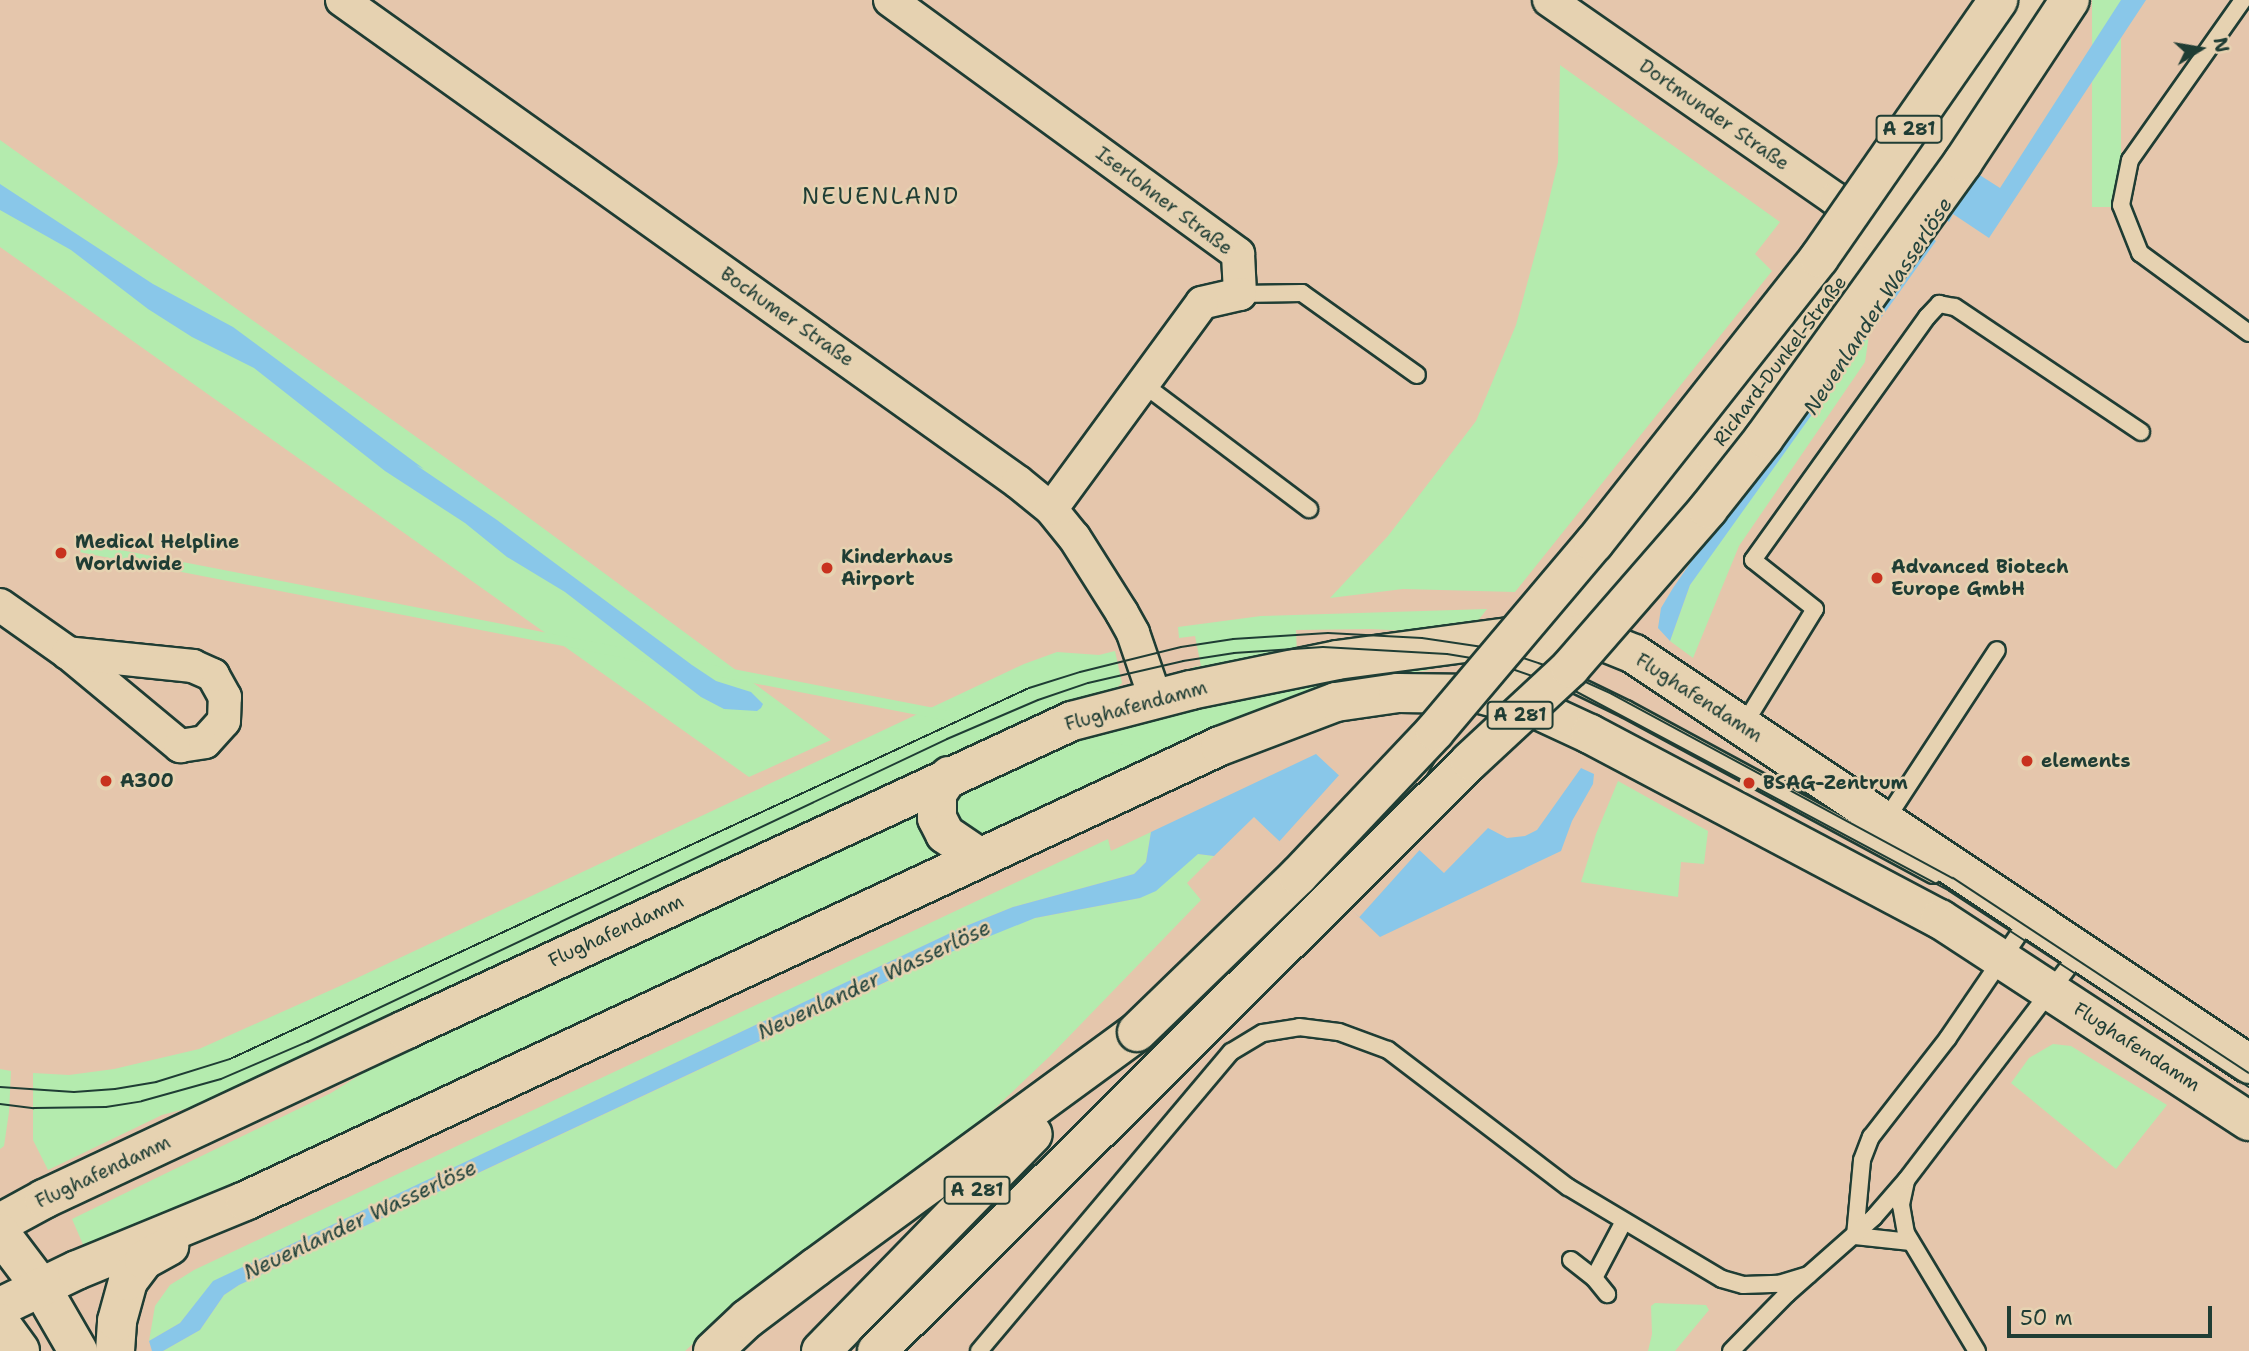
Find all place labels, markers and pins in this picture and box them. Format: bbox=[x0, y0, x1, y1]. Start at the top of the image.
place label: Medical Helpline Worldwide bbox=[75, 531, 240, 575]
marker: Medical Helpline Worldwide bbox=[53, 545, 69, 561]
place label: Kinderhaus Airport bbox=[841, 546, 953, 590]
place label: Advanced Biotech Europe GmbH bbox=[1891, 556, 2069, 600]
marker: Kinderhaus Airport bbox=[819, 560, 835, 576]
marker: Advanced Biotech Europe GmbH bbox=[1869, 570, 1885, 586]
place label: elements bbox=[2041, 750, 2130, 772]
marker: elements bbox=[2019, 753, 2035, 769]
place label: A300 bbox=[120, 770, 174, 792]
place label: BSAG-Zentrum bbox=[1763, 772, 1908, 794]
marker: A300 bbox=[98, 773, 114, 789]
marker: BSAG-Zentrum bbox=[1741, 775, 1757, 791]

